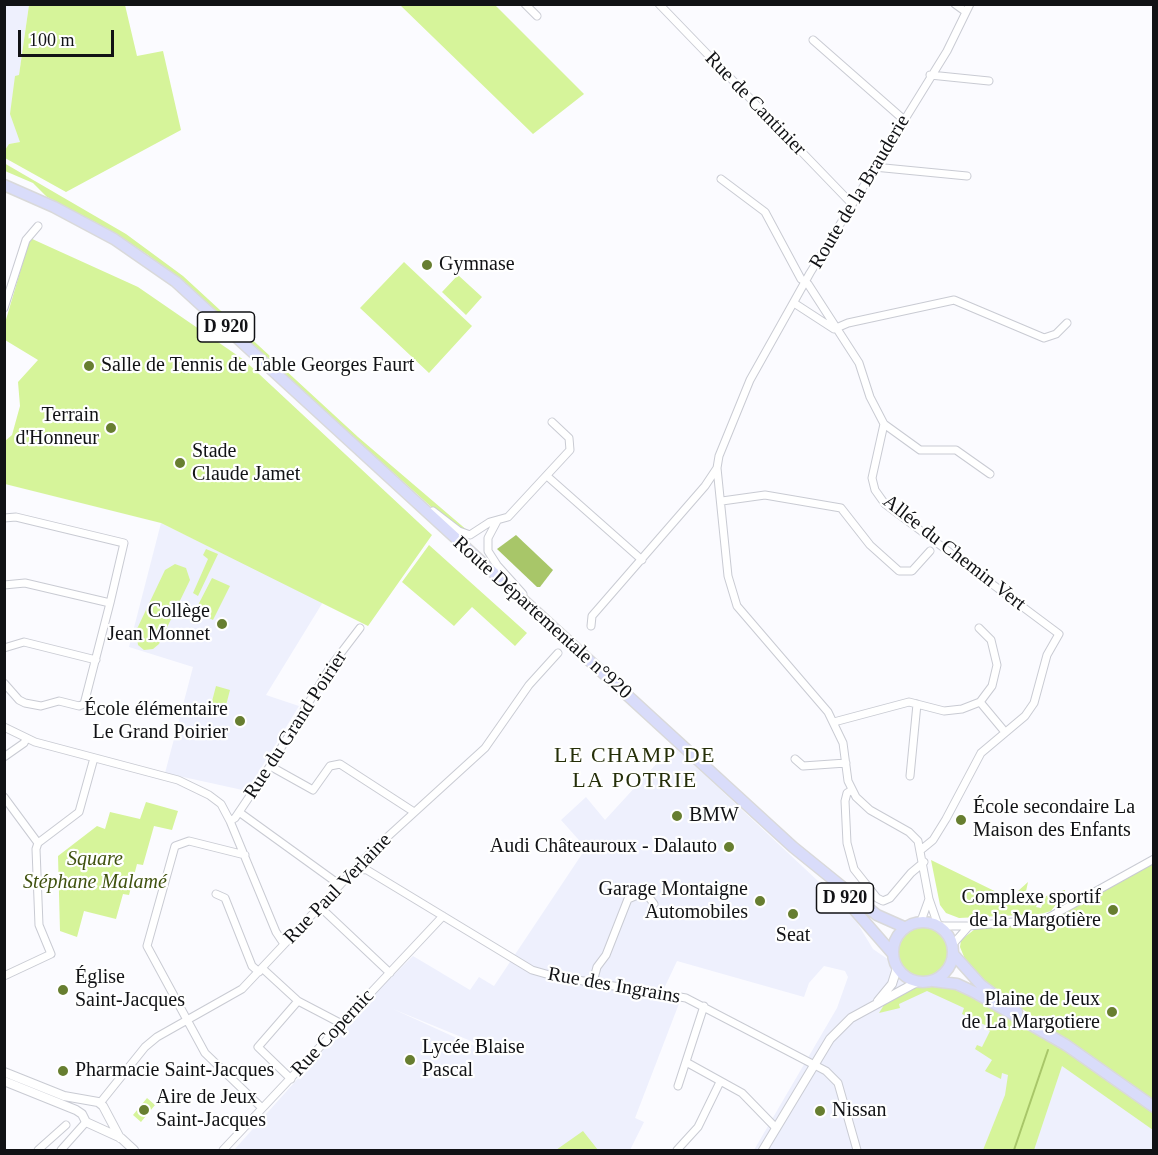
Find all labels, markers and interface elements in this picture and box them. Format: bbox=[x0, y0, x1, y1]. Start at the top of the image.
scale bar bbox=[21, 18, 117, 56]
text: 100 m bbox=[29, 30, 75, 50]
street label: Rue de Cantinier bbox=[699, 47, 811, 161]
street label: Route de la Brauderie bbox=[805, 111, 915, 273]
place label: Gymnase bbox=[439, 253, 515, 277]
marker: Gymnase bbox=[420, 258, 434, 272]
road number: D 920 bbox=[198, 312, 254, 342]
place label: Salle de Tennis de Table Georges Faurt bbox=[101, 354, 414, 378]
marker: Salle de Tennis de Table Georges Faurt bbox=[82, 359, 96, 373]
place label: Terrain d'Honneur bbox=[15, 404, 99, 451]
marker: Terrain d'Honneur bbox=[104, 421, 118, 435]
place label: Stade Claude Jamet bbox=[192, 440, 300, 487]
marker: Stade Claude Jamet bbox=[173, 456, 187, 470]
street label: Allée du Chemin Vert bbox=[878, 490, 1030, 616]
street label: Route Départementale n°920 bbox=[448, 531, 636, 705]
place label: Collège Jean Monnet bbox=[107, 600, 210, 647]
marker: Collège Jean Monnet bbox=[215, 617, 229, 631]
street label: Rue du Grand Poirier bbox=[239, 646, 353, 804]
place label: École élémentaire Le Grand Poirier bbox=[84, 698, 228, 745]
marker: École élémentaire Le Grand Poirier bbox=[233, 714, 247, 728]
district label: LE CHAMP DE LA POTRIE bbox=[554, 743, 716, 794]
place label: École secondaire La Maison des Enfants bbox=[973, 796, 1135, 843]
place label: BMW bbox=[689, 804, 739, 828]
marker: BMW bbox=[670, 809, 684, 823]
marker: École secondaire La Maison des Enfants bbox=[954, 813, 968, 827]
street label: Rue Paul Verlaine bbox=[279, 829, 397, 949]
place label: Audi Châteauroux - Dalauto bbox=[490, 835, 717, 859]
marker: Audi Châteauroux - Dalauto bbox=[722, 840, 736, 854]
park label: Square Stéphane Malamé bbox=[23, 848, 167, 895]
place label: Garage Montaigne Automobiles bbox=[599, 878, 748, 925]
road number: D 920 bbox=[816, 883, 874, 913]
place label: Complexe sportif de la Margotière bbox=[962, 886, 1101, 933]
marker: Garage Montaigne Automobiles bbox=[753, 894, 767, 908]
marker: Complexe sportif de la Margotière bbox=[1106, 903, 1120, 917]
marker: Seat bbox=[786, 907, 800, 921]
place label: Seat bbox=[776, 924, 810, 948]
street label: Rue des Ingrains bbox=[546, 963, 682, 1009]
place label: Église Saint-Jacques bbox=[75, 966, 185, 1013]
marker: Église Saint-Jacques bbox=[56, 983, 70, 997]
street label: Rue Copernic bbox=[287, 984, 379, 1082]
place label: Plaine de Jeux de La Margotiere bbox=[962, 988, 1100, 1035]
marker: Plaine de Jeux de La Margotiere bbox=[1105, 1005, 1119, 1019]
place label: Lycée Blaise Pascal bbox=[422, 1036, 525, 1083]
marker: Lycée Blaise Pascal bbox=[403, 1053, 417, 1067]
place label: Pharmacie Saint-Jacques bbox=[75, 1059, 274, 1083]
marker: Pharmacie Saint-Jacques bbox=[56, 1064, 70, 1078]
place label: Aire de Jeux Saint-Jacques bbox=[156, 1086, 266, 1133]
place label: Nissan bbox=[832, 1099, 886, 1123]
marker: Aire de Jeux Saint-Jacques bbox=[137, 1103, 151, 1117]
marker: Nissan bbox=[813, 1104, 827, 1118]

